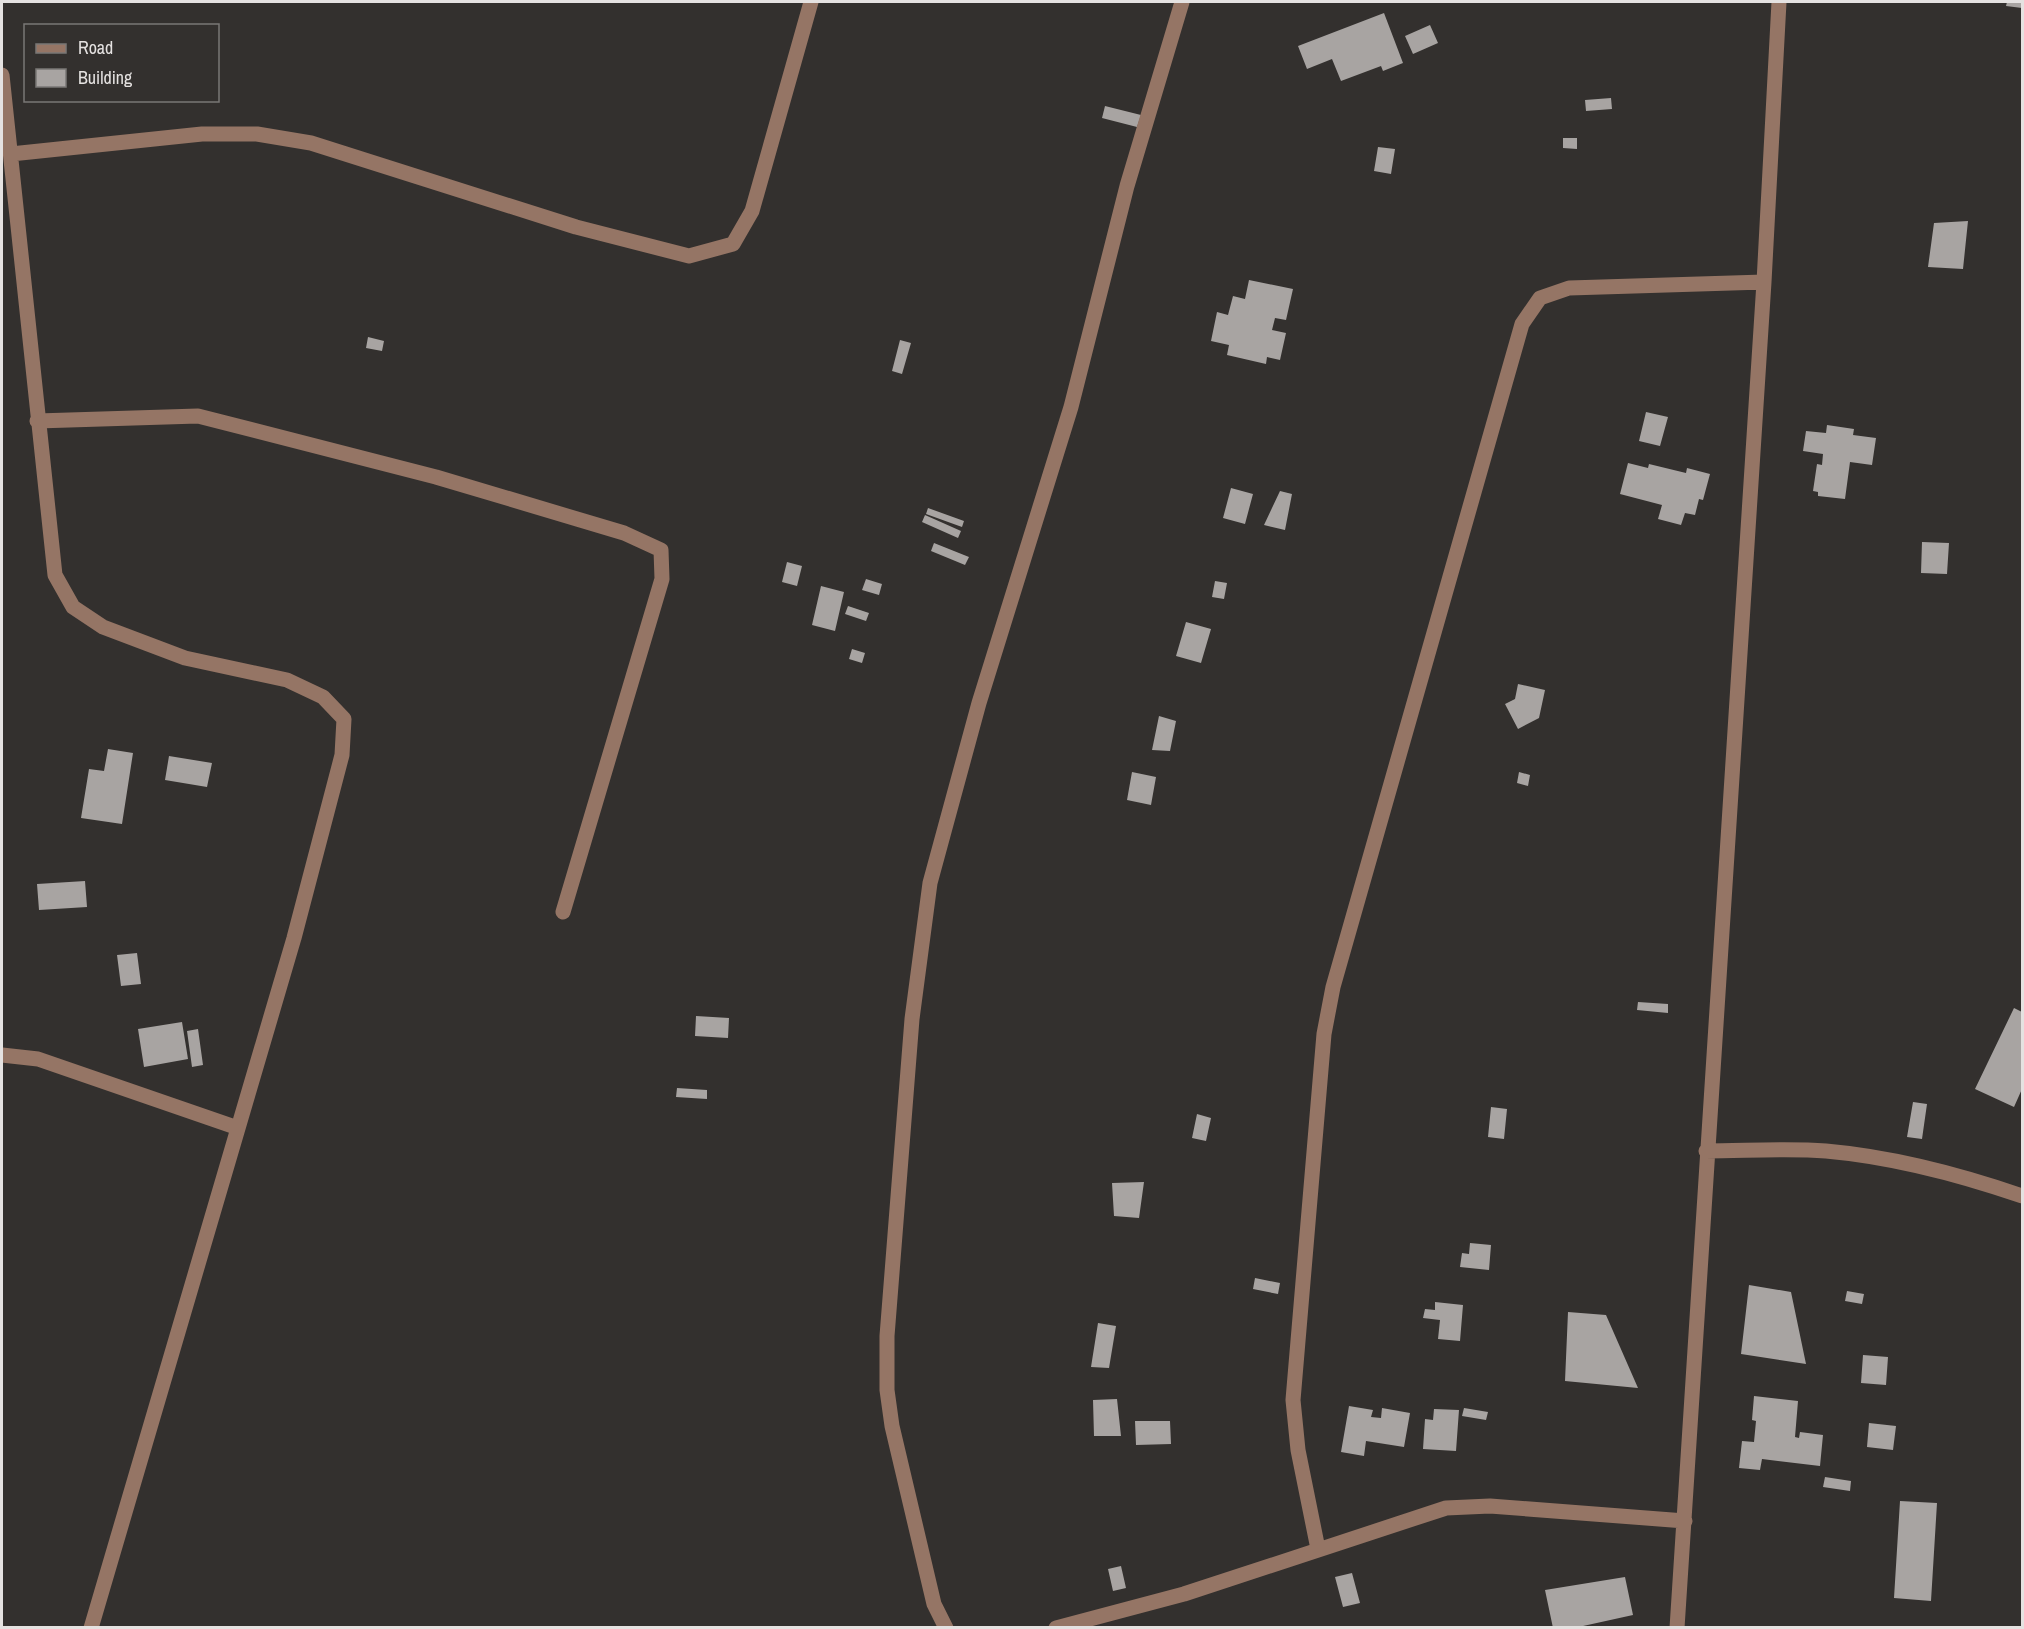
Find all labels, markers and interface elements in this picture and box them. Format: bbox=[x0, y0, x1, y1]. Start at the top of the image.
legend bbox=[24, 24, 219, 102]
text: Road bbox=[78, 35, 113, 60]
text: Building bbox=[78, 65, 133, 90]

